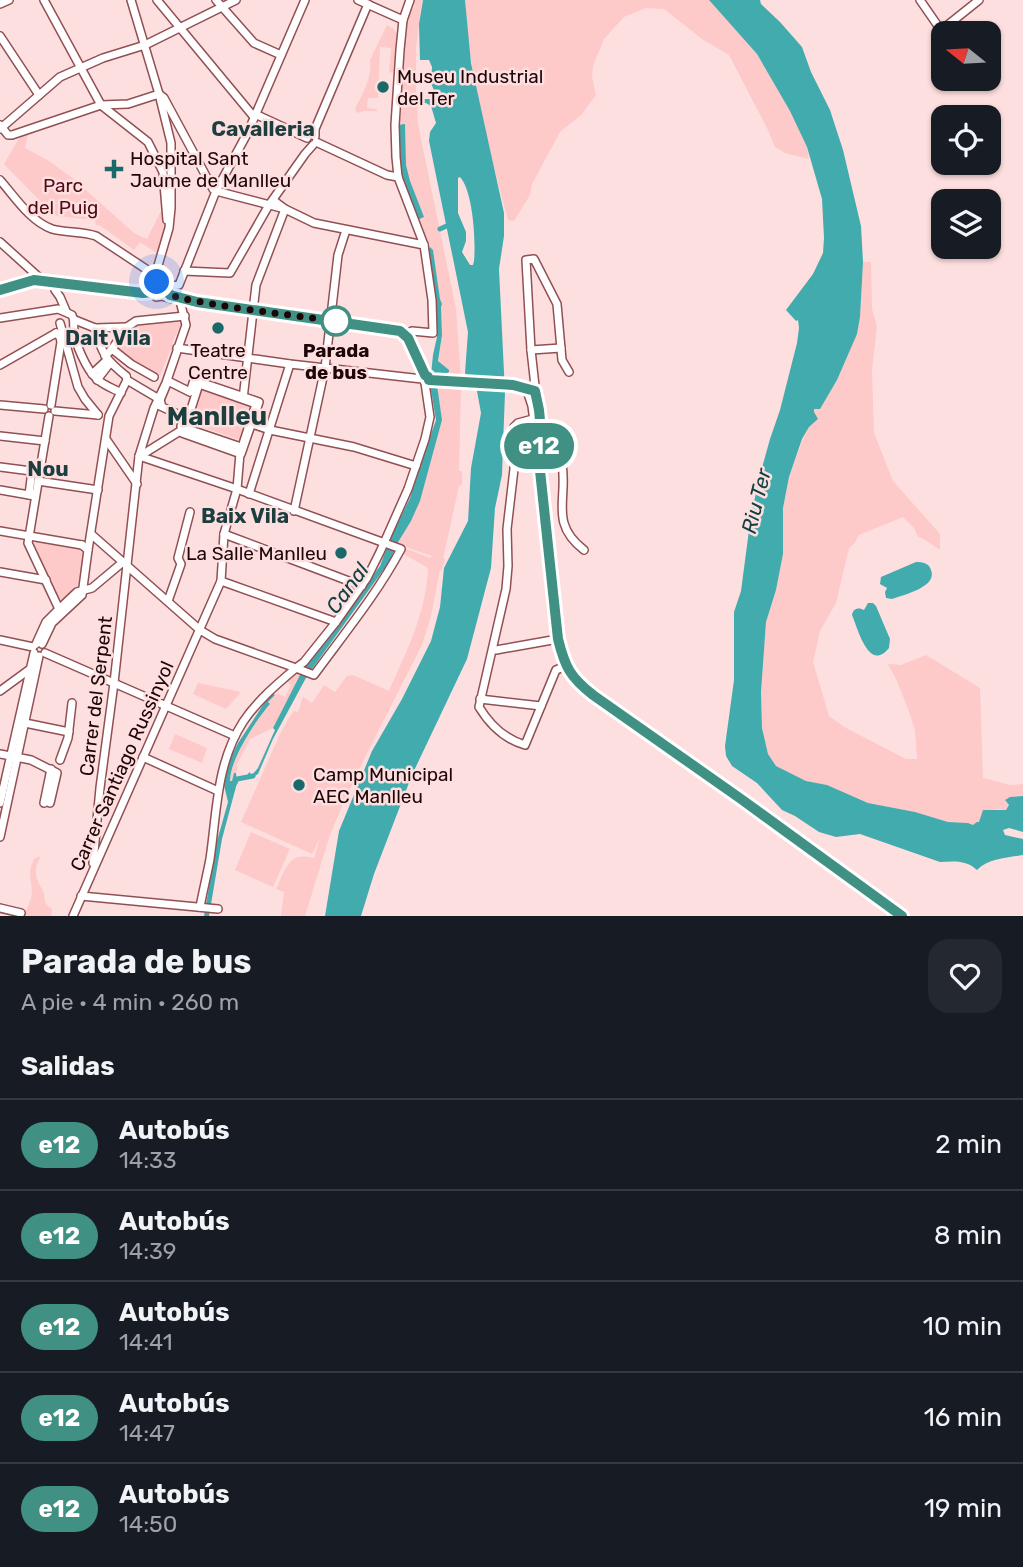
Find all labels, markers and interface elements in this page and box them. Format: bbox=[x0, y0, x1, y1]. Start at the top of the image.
north arrow bbox=[931, 21, 1001, 91]
map controls bbox=[931, 21, 1001, 259]
place label: Museu Industrial del Ter bbox=[397, 65, 543, 110]
marker: Museu Industrial del Ter bbox=[375, 79, 391, 95]
button: locate bbox=[931, 105, 1001, 175]
district label: Cavalleria bbox=[211, 116, 315, 141]
place label: Hospital Sant Jaume de Manlleu bbox=[130, 147, 291, 192]
marker: Hospital Sant Jaume de Manlleu bbox=[104, 159, 124, 179]
park label: Parc del Puig bbox=[28, 174, 98, 219]
button: layers bbox=[931, 189, 1001, 259]
your location bbox=[139, 264, 174, 299]
marker: Parada de bus bbox=[321, 306, 351, 336]
marker: Teatre Centre bbox=[210, 320, 226, 336]
district label: Dalt Vila bbox=[65, 325, 151, 350]
place label: Teatre Centre bbox=[188, 339, 248, 384]
place label: Parada de bus bbox=[303, 339, 369, 384]
district label: Manlleu bbox=[167, 401, 267, 432]
line badge: e12 bbox=[499, 423, 579, 469]
text: e12 bbox=[518, 432, 560, 460]
district label: Nou bbox=[27, 456, 69, 481]
water label: Riu Ter bbox=[736, 465, 776, 536]
district label: Baix Vila bbox=[201, 503, 289, 528]
place label: La Salle Manlleu bbox=[186, 542, 327, 565]
marker: La Salle Manlleu bbox=[333, 545, 349, 561]
water label: Canal bbox=[320, 557, 374, 618]
street label: Carrer del Serpent bbox=[75, 614, 117, 777]
street label: Carrer Santiago Russinyol bbox=[65, 657, 179, 875]
place label: Camp Municipal AEC Manlleu bbox=[313, 763, 453, 808]
marker: Camp Municipal AEC Manlleu bbox=[291, 777, 307, 793]
button: heart bbox=[928, 939, 1002, 1013]
text: Parada de bus bbox=[21, 942, 252, 981]
text: A pie · 4 min · 260 m bbox=[21, 988, 239, 1016]
text: Salidas bbox=[21, 1051, 115, 1082]
text: Autobús bbox=[119, 1115, 230, 1146]
text: 2 min bbox=[935, 1129, 1002, 1160]
text: e12 bbox=[39, 1131, 80, 1159]
text: 14:33 bbox=[119, 1146, 177, 1174]
text: Autobús bbox=[119, 1206, 230, 1237]
text: 8 min bbox=[934, 1220, 1002, 1251]
text: e12 bbox=[39, 1222, 80, 1250]
text: 14:39 bbox=[119, 1237, 176, 1265]
text: Autobús bbox=[119, 1297, 230, 1328]
text: 10 min bbox=[923, 1311, 1002, 1342]
text: e12 bbox=[39, 1313, 80, 1341]
text: 14:41 bbox=[119, 1328, 173, 1356]
text: Autobús bbox=[119, 1388, 230, 1419]
text: 16 min bbox=[924, 1402, 1002, 1433]
text: e12 bbox=[39, 1404, 80, 1432]
text: 14:47 bbox=[119, 1419, 175, 1447]
text: Autobús bbox=[119, 1479, 230, 1510]
text: 19 min bbox=[924, 1493, 1002, 1524]
text: e12 bbox=[39, 1495, 80, 1523]
text: 14:50 bbox=[119, 1510, 177, 1538]

